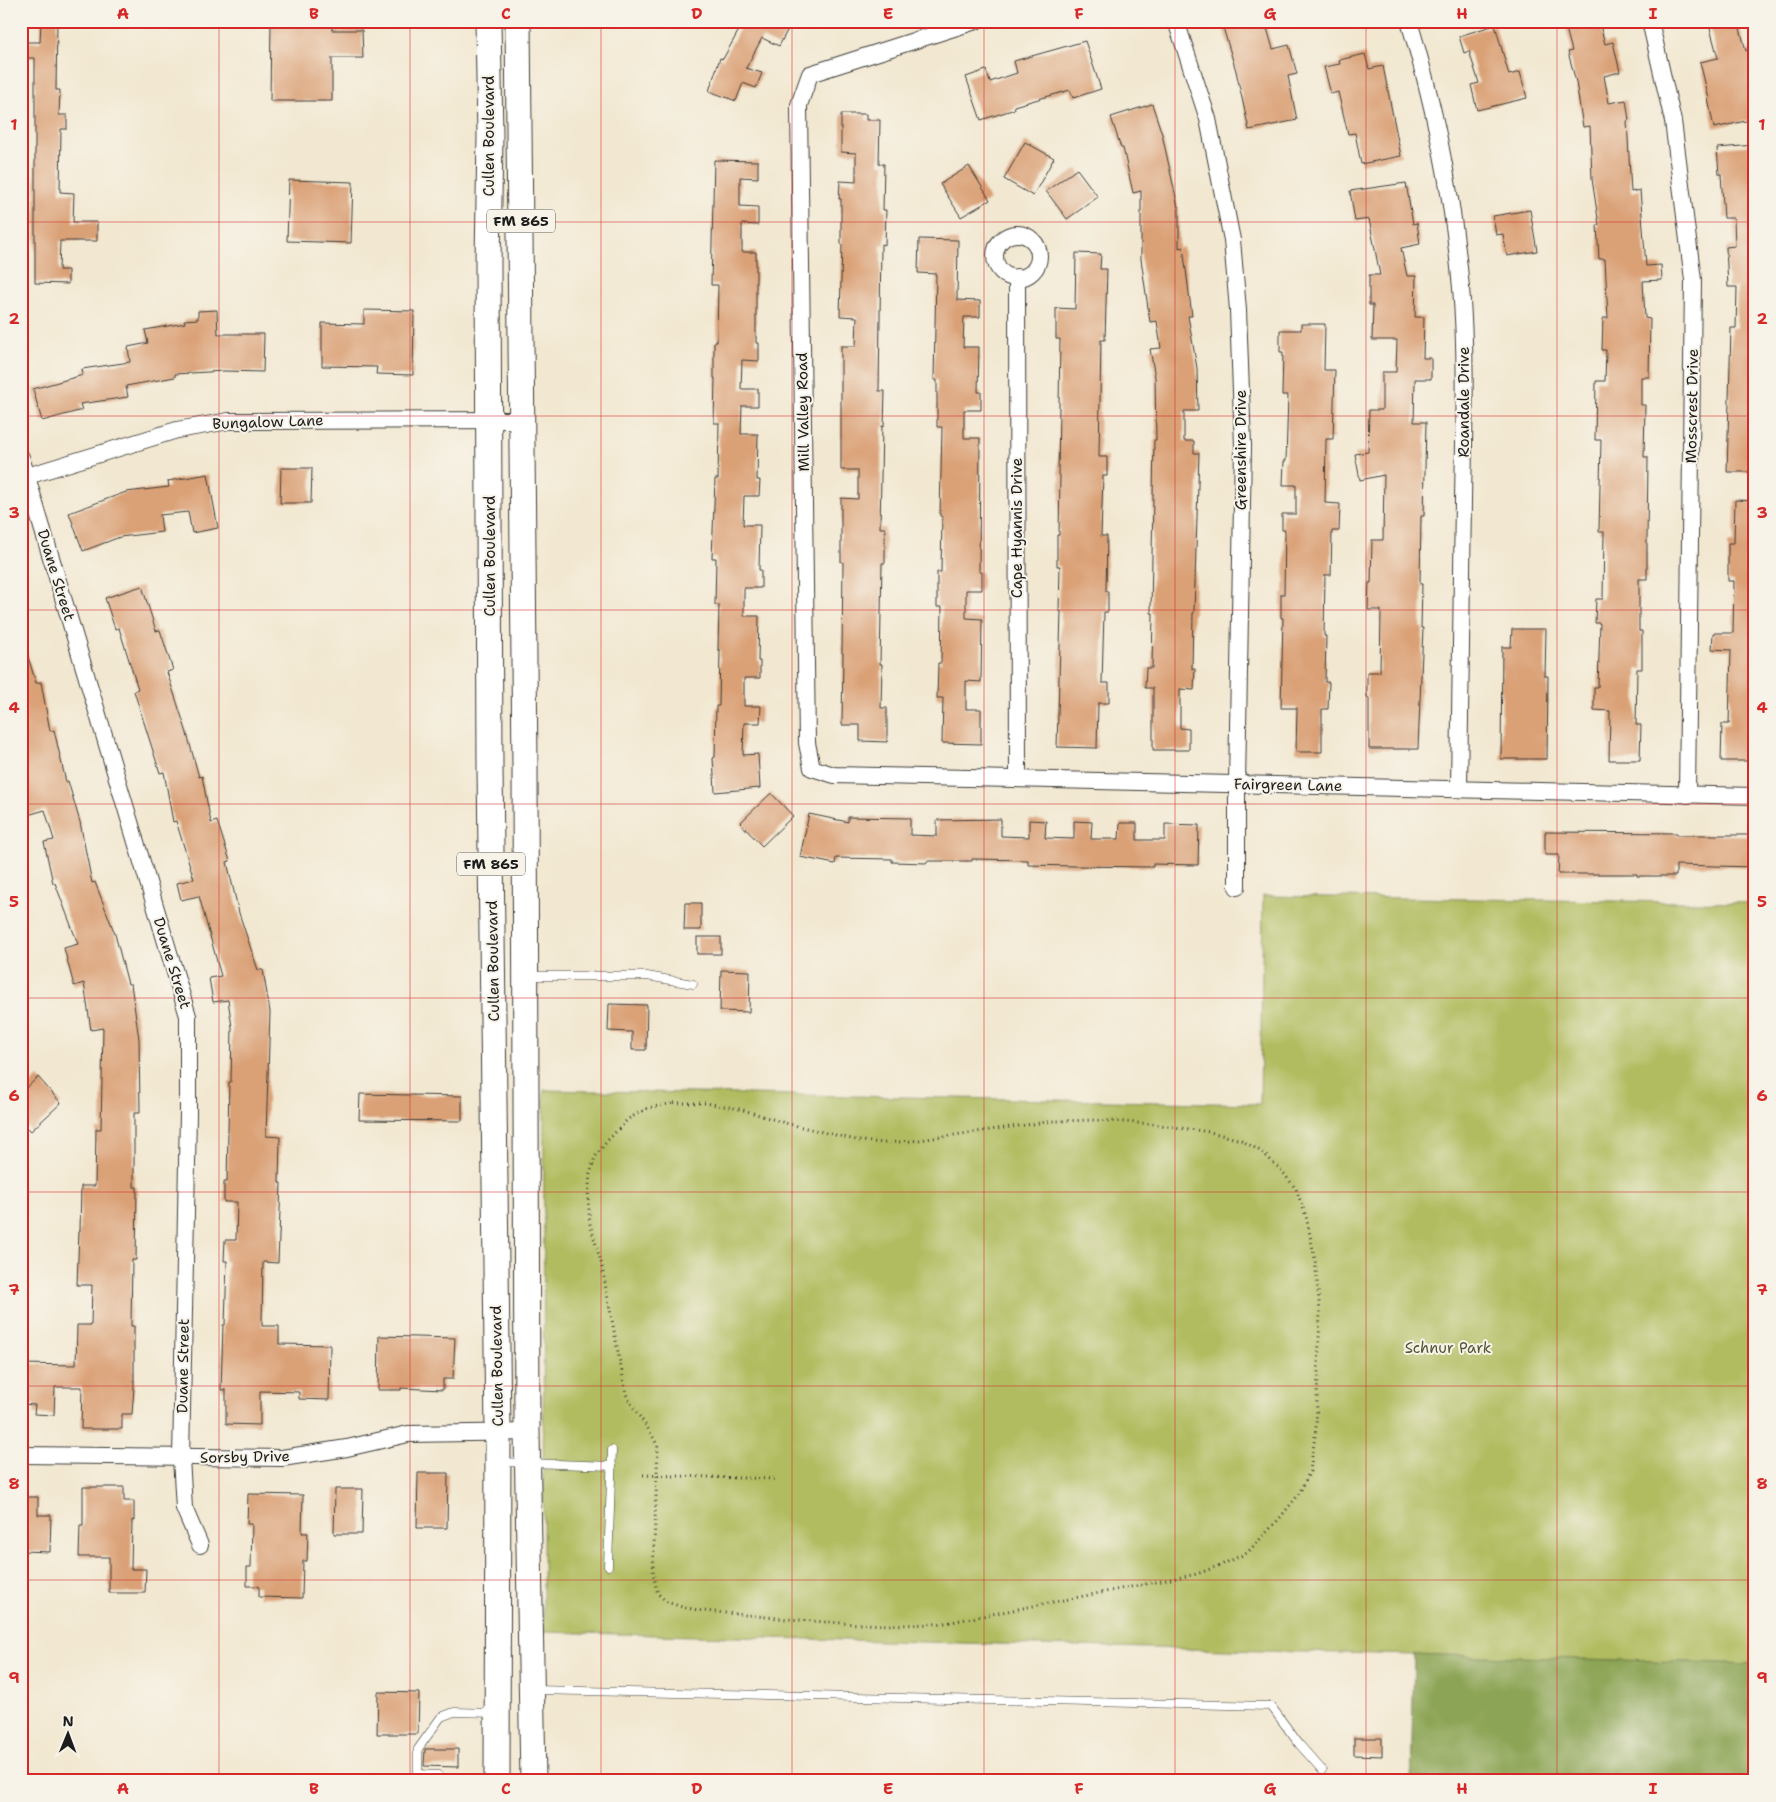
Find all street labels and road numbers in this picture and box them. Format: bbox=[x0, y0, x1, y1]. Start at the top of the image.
street label: Cullen Boulevard bbox=[479, 75, 499, 197]
road number: FM 865 bbox=[487, 210, 555, 232]
street label: Roandale Drive bbox=[1454, 346, 1474, 458]
street label: Mosscrest Drive bbox=[1681, 348, 1703, 464]
street label: Mill Valley Road bbox=[792, 352, 814, 472]
street label: Greenshire Drive bbox=[1231, 390, 1251, 510]
street label: Bungalow Lane bbox=[212, 410, 324, 434]
street label: Cape Hyannis Drive bbox=[1007, 458, 1027, 598]
street label: Cullen Boulevard bbox=[480, 495, 500, 617]
street label: Duane Street bbox=[33, 527, 79, 623]
street label: Fairgreen Lane bbox=[1234, 774, 1342, 796]
road number: FM 865 bbox=[457, 852, 525, 876]
street label: Cullen Boulevard bbox=[482, 900, 504, 1022]
street label: Duane Street bbox=[149, 915, 195, 1011]
street label: Cullen Boulevard bbox=[486, 1305, 508, 1427]
street label: Duane Street bbox=[172, 1319, 194, 1413]
street label: Sorsby Drive bbox=[200, 1446, 290, 1468]

